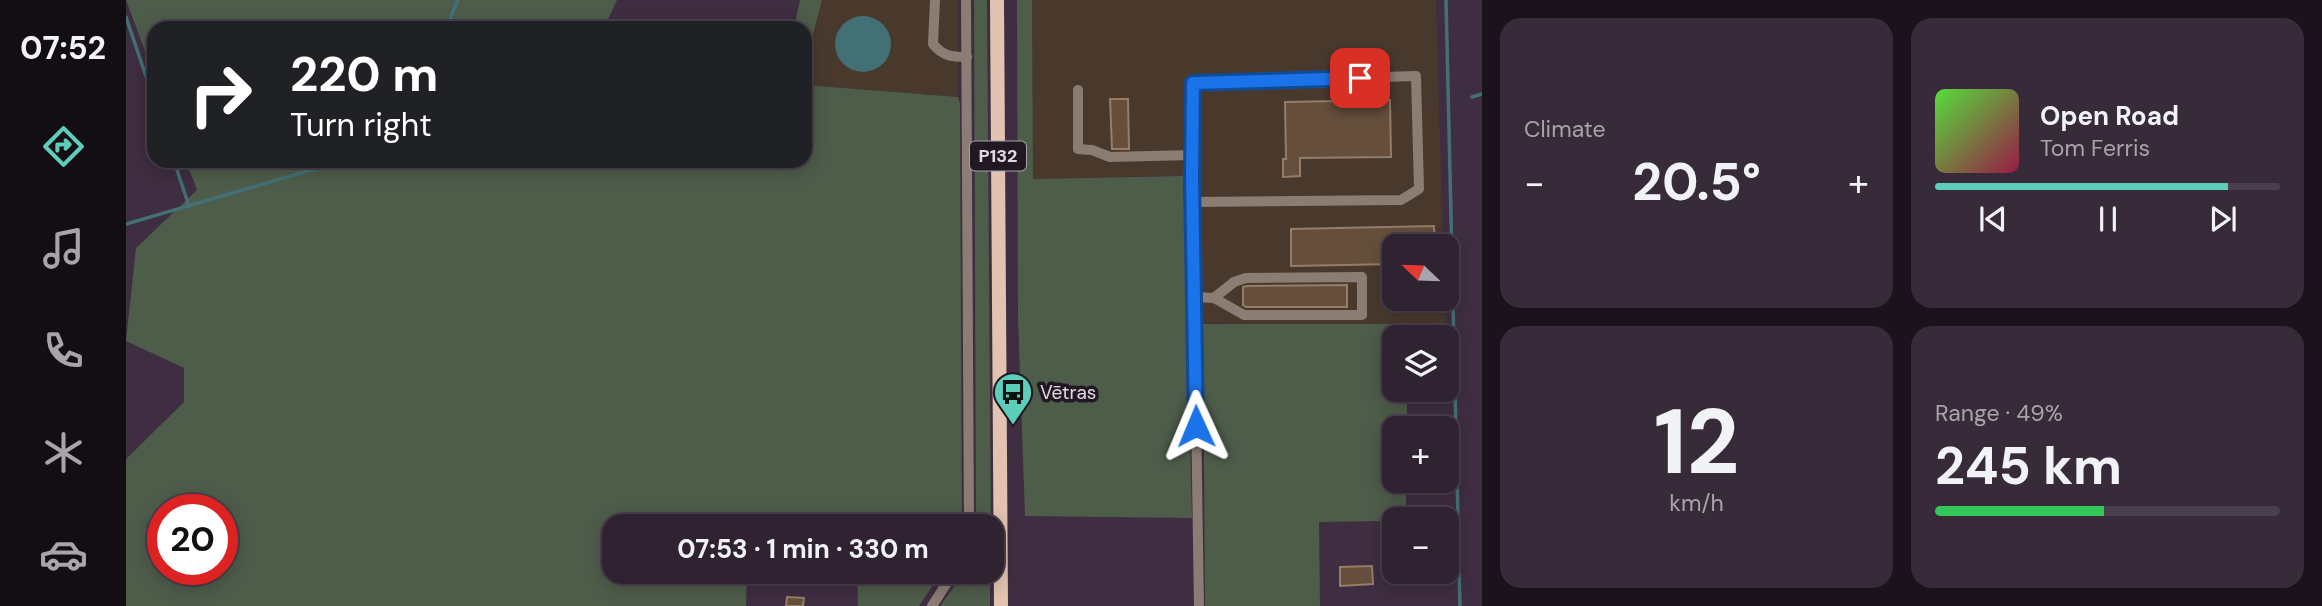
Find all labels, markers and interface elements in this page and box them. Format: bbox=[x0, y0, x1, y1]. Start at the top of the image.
text: 07:52 bbox=[20, 27, 106, 69]
text: 220 m bbox=[290, 42, 438, 106]
pin bbox=[1330, 48, 1390, 108]
icon: right bbox=[175, 49, 266, 140]
icon: arrive bbox=[1341, 59, 1379, 97]
text: Open Road bbox=[2040, 99, 2179, 133]
text: Turn right bbox=[290, 104, 432, 146]
text: Climate bbox=[1524, 114, 1606, 144]
icon: directions bbox=[39, 122, 88, 171]
text: Tom Ferris bbox=[2040, 133, 2150, 163]
road number: P132 bbox=[970, 141, 1026, 170]
text: 20.5° bbox=[1632, 148, 1761, 216]
text: − bbox=[1524, 158, 1545, 208]
text: + bbox=[1848, 158, 1869, 208]
icon: previous bbox=[1974, 200, 2012, 238]
icon: pause bbox=[2089, 200, 2127, 238]
icon: next bbox=[2204, 200, 2242, 238]
icon: music bbox=[39, 224, 88, 273]
north arrow bbox=[1382, 234, 1460, 312]
map controls bbox=[1382, 234, 1459, 584]
button: layers bbox=[1382, 325, 1459, 402]
icon: phone bbox=[39, 326, 88, 375]
bus stop icon: Vētras bbox=[992, 371, 1034, 426]
place label: Vētras bbox=[1040, 380, 1096, 405]
text: 12 bbox=[1654, 383, 1739, 501]
position arrow bbox=[1159, 389, 1233, 463]
text: Range · 49% bbox=[1935, 398, 2063, 428]
button: + bbox=[1382, 416, 1459, 493]
icon: climate bbox=[39, 428, 88, 477]
text: 245 km bbox=[1935, 432, 2122, 500]
text: km/h bbox=[1669, 488, 1724, 518]
speed limit sign: 20 bbox=[147, 494, 238, 585]
button: − bbox=[1382, 507, 1459, 584]
icon: car bbox=[39, 530, 88, 579]
text: 07:53 · 1 min · 330 m bbox=[677, 532, 929, 566]

